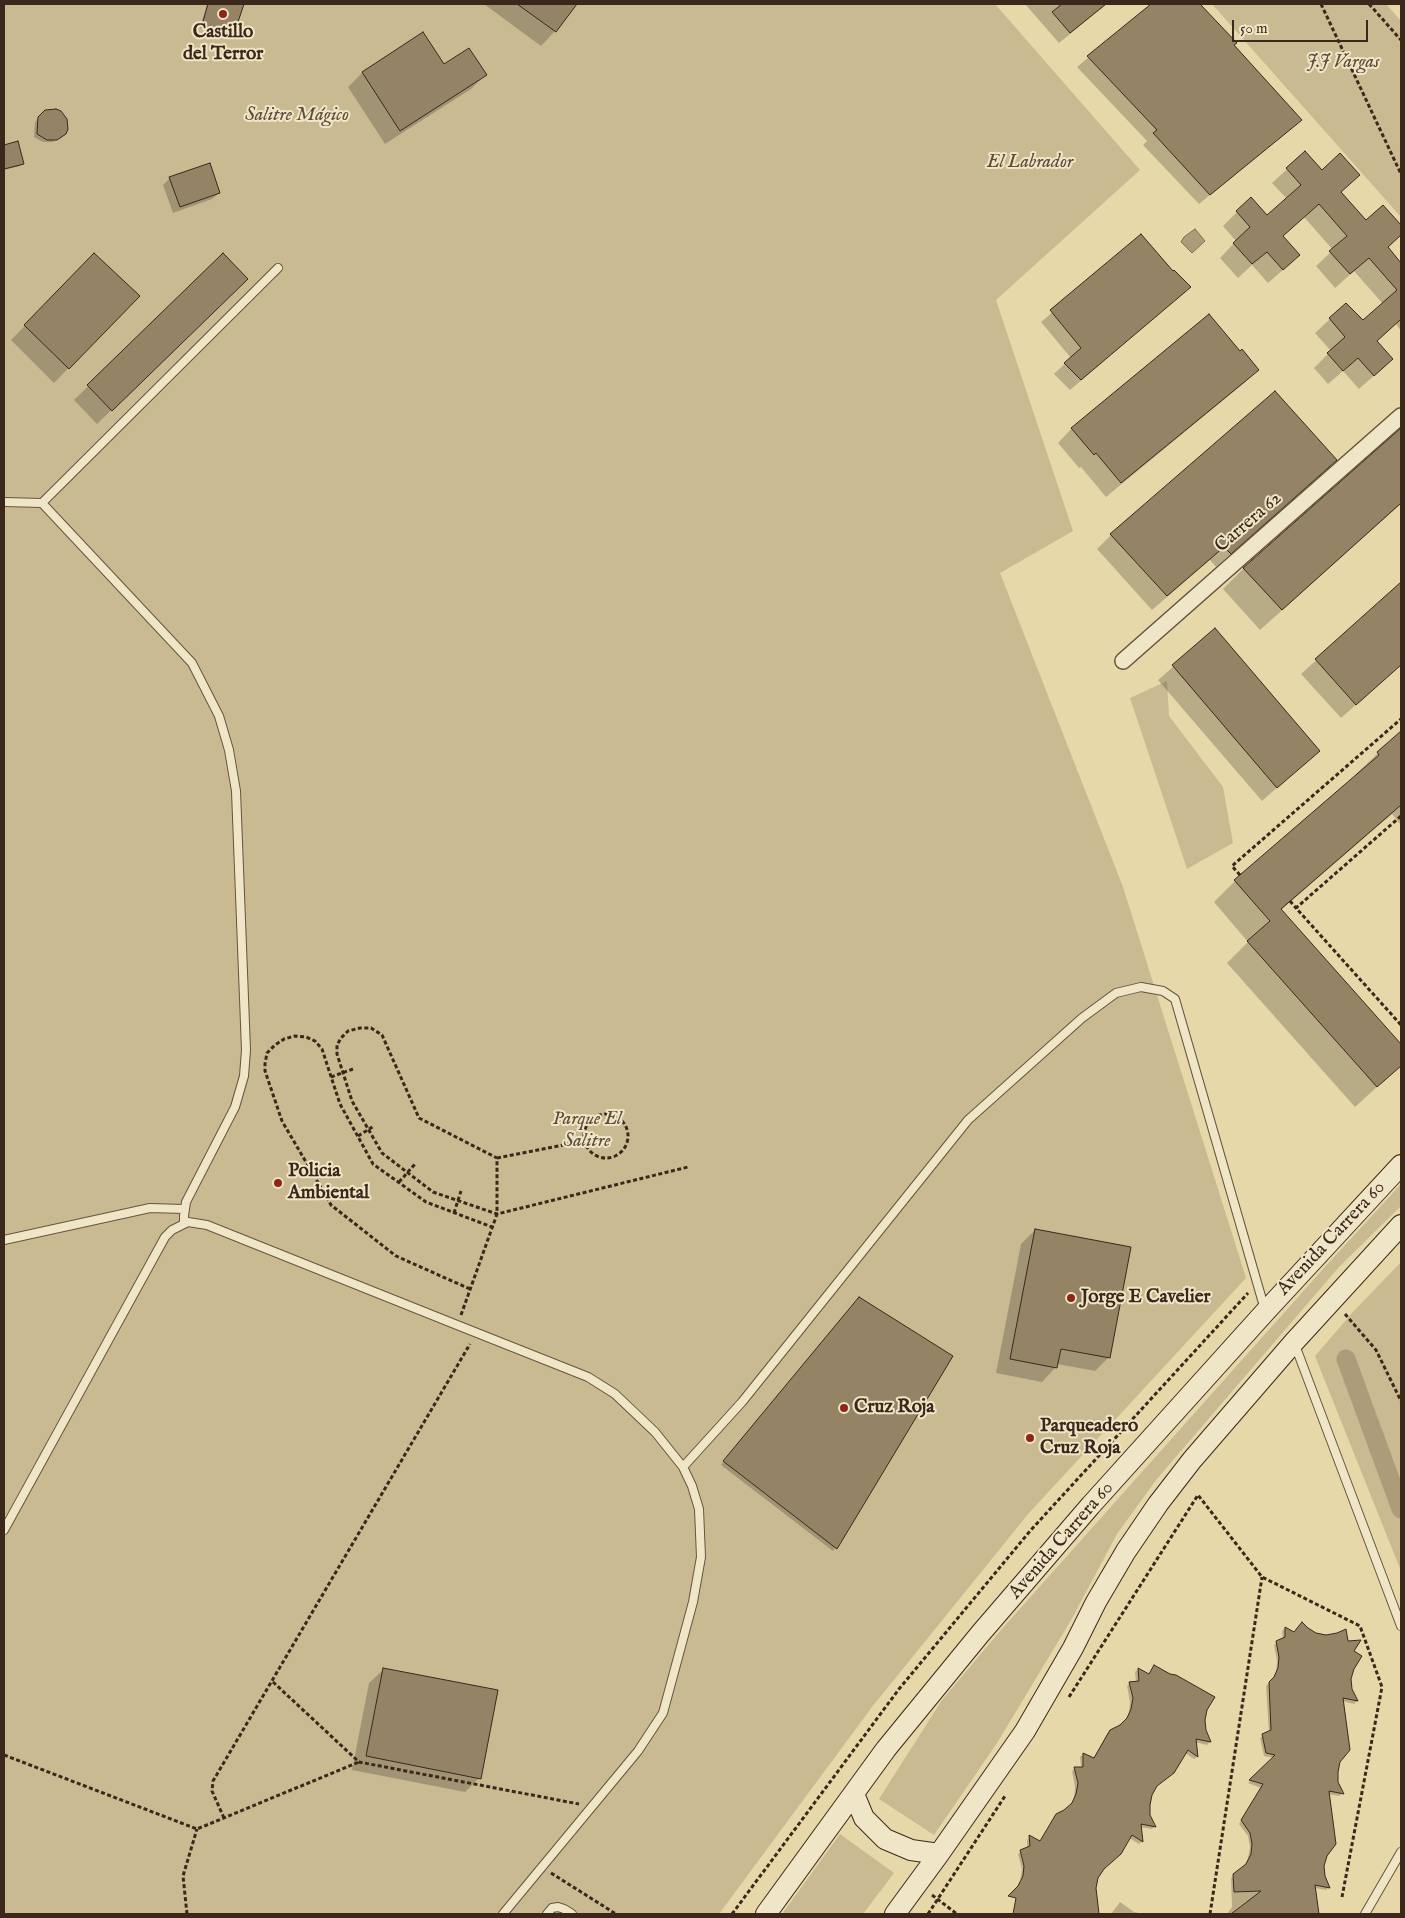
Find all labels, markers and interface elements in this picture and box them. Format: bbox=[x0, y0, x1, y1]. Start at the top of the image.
marker: Castillo del Terror bbox=[217, 8, 229, 20]
scale bar bbox=[1235, 10, 1371, 42]
text: 50 m bbox=[1240, 19, 1268, 38]
place label: Castillo del Terror bbox=[183, 22, 263, 66]
park label: J.J Vargas bbox=[1307, 52, 1379, 74]
park label: Salitre Mágico bbox=[245, 105, 349, 127]
park label: El Labrador bbox=[987, 152, 1073, 174]
street label: Carrera 62 bbox=[1211, 488, 1287, 558]
park label: Parque El Salitre bbox=[552, 1109, 622, 1153]
place label: Policia Ambiental bbox=[288, 1161, 369, 1205]
marker: Policia Ambiental bbox=[272, 1177, 284, 1189]
street label: Avenida Carrera 60 bbox=[1273, 1177, 1391, 1301]
place label: Jorge E Cavelier bbox=[1081, 1287, 1210, 1309]
marker: Jorge E Cavelier bbox=[1065, 1292, 1077, 1304]
place label: Cruz Roja bbox=[854, 1397, 935, 1419]
marker: Cruz Roja bbox=[838, 1402, 850, 1414]
place label: Parqueadero Cruz Roja bbox=[1040, 1416, 1138, 1460]
marker: Parqueadero Cruz Roja bbox=[1024, 1432, 1036, 1444]
street label: Avenida Carrera 60 bbox=[1005, 1478, 1119, 1604]

